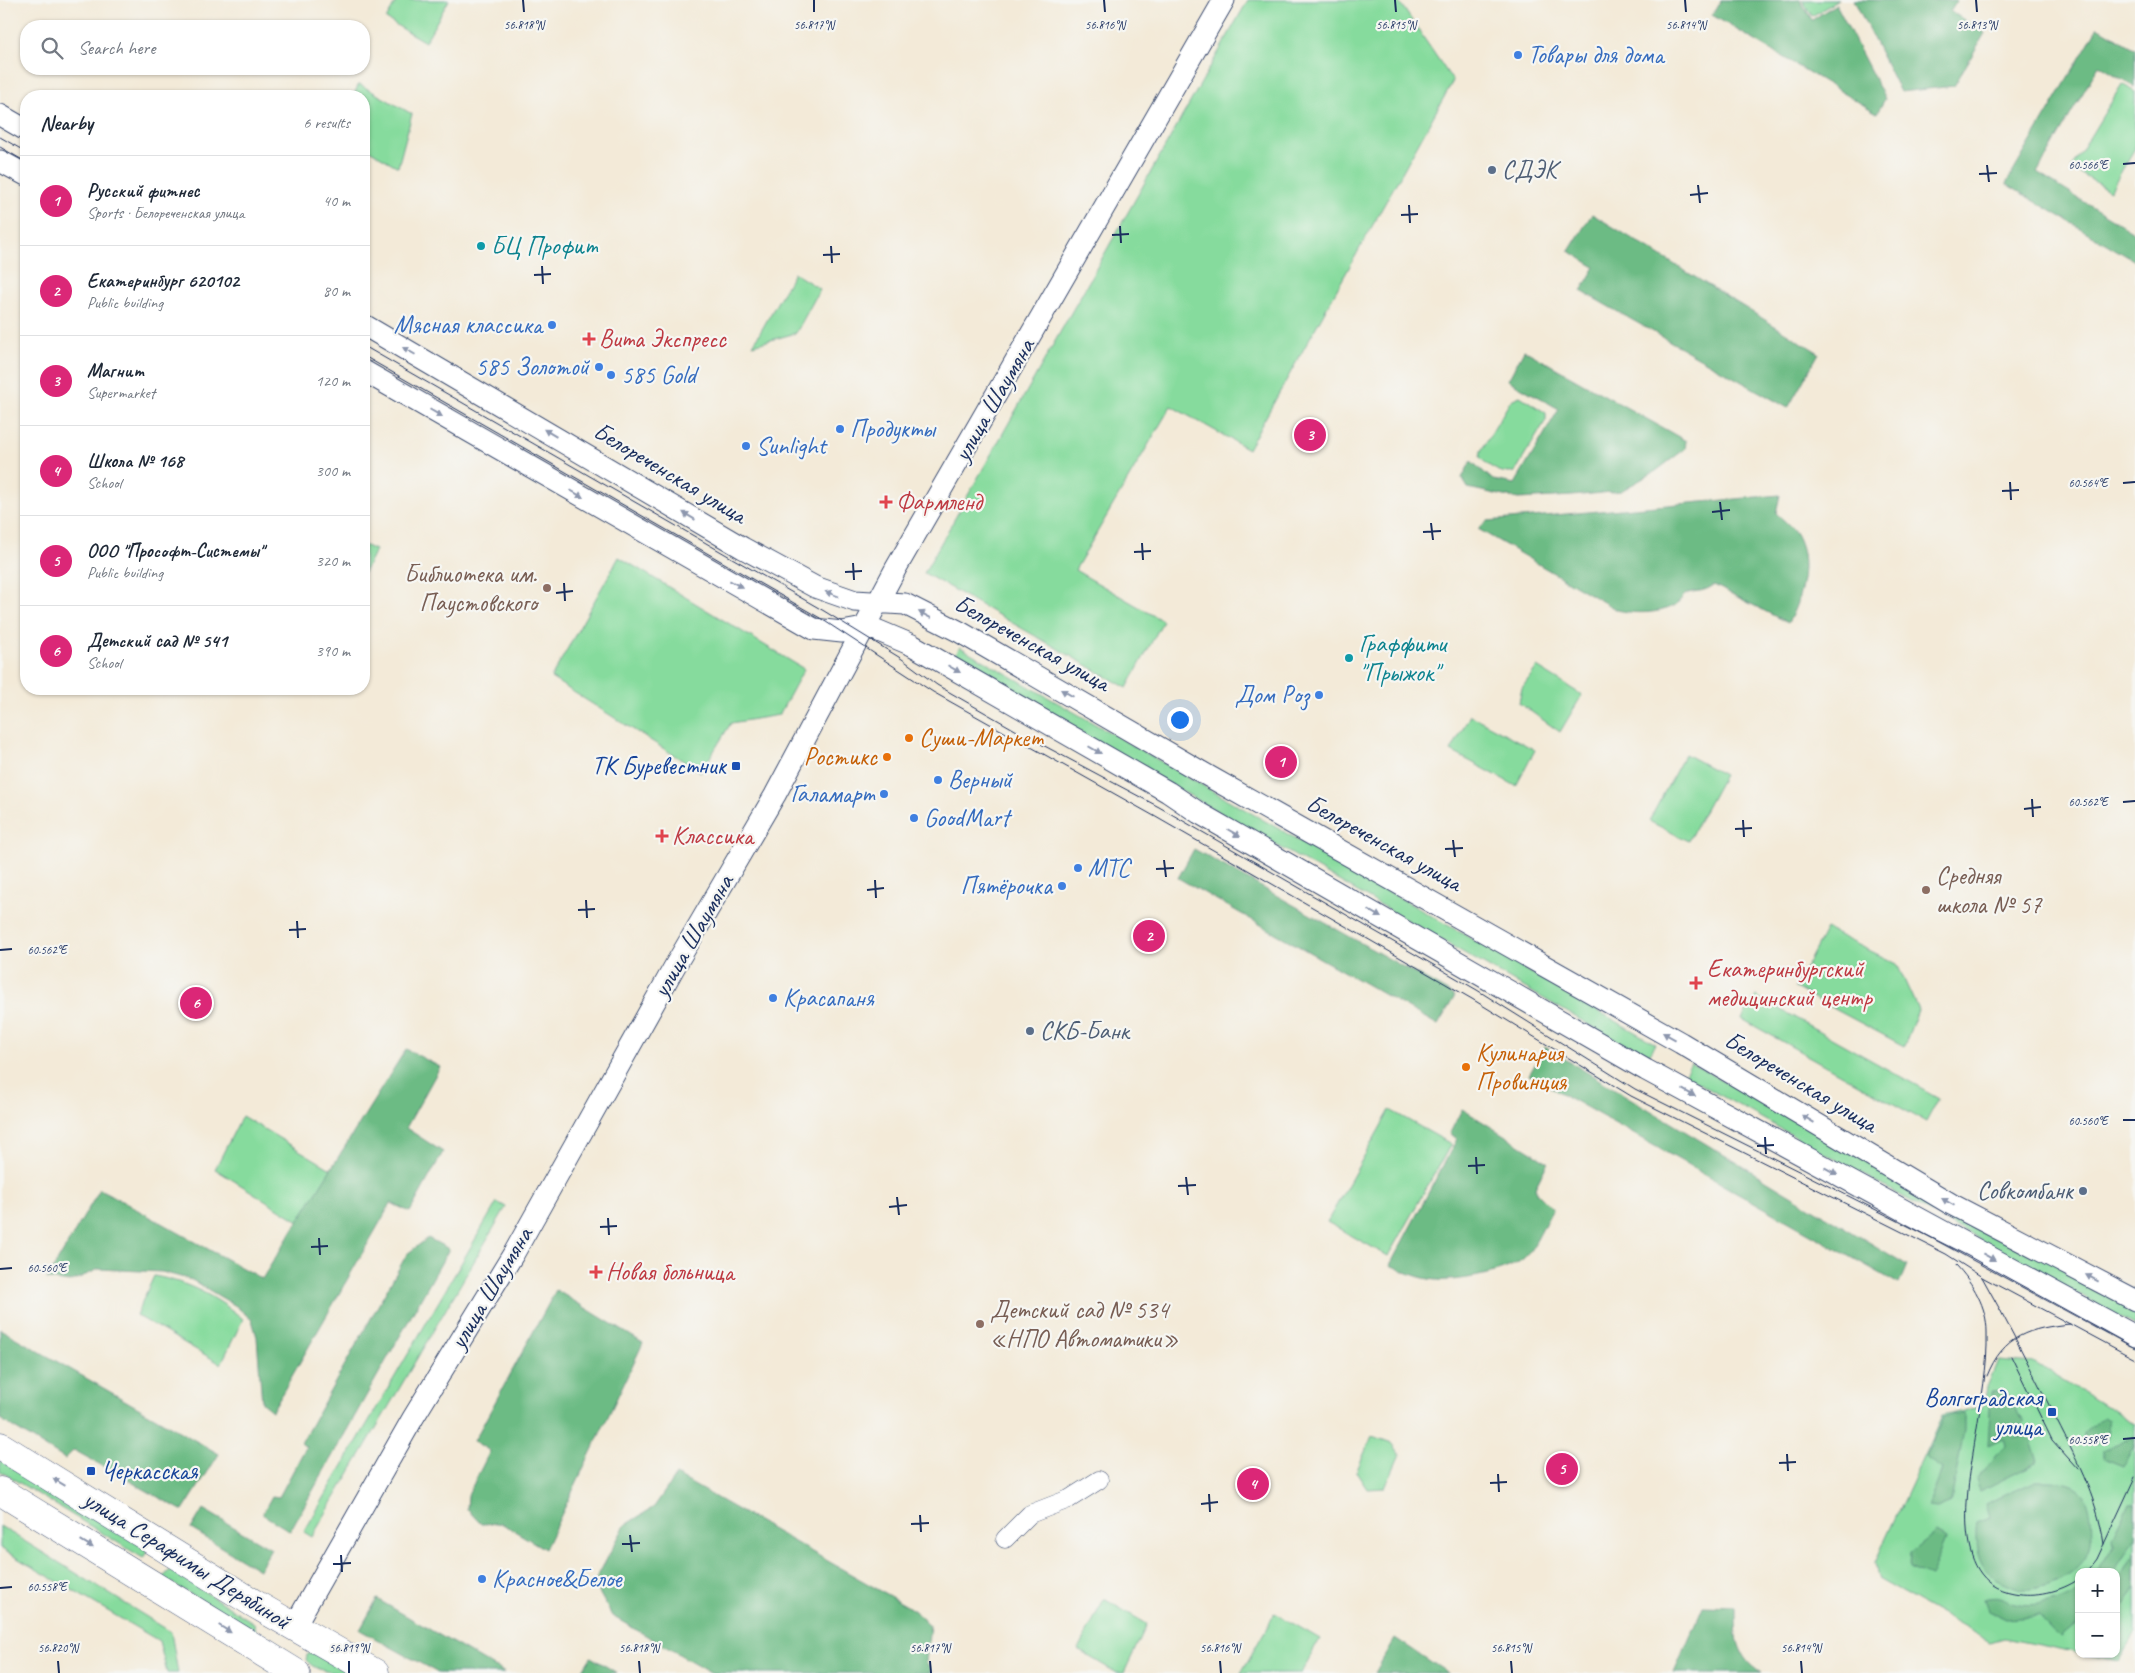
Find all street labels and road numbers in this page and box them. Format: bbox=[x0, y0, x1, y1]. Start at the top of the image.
street label: улица Шаумяна bbox=[945, 331, 1043, 469]
street label: Белореченская улица bbox=[588, 415, 755, 533]
street label: Белореченская улица bbox=[949, 587, 1118, 700]
street label: Белореченская улица bbox=[1301, 787, 1470, 900]
street label: улица Шаумяна bbox=[644, 867, 742, 1005]
street label: Белореченская улица bbox=[1719, 1024, 1886, 1142]
street label: улица Шаумяна bbox=[441, 1219, 541, 1356]
street label: улица Серафимы Дерябиной bbox=[76, 1482, 298, 1638]

